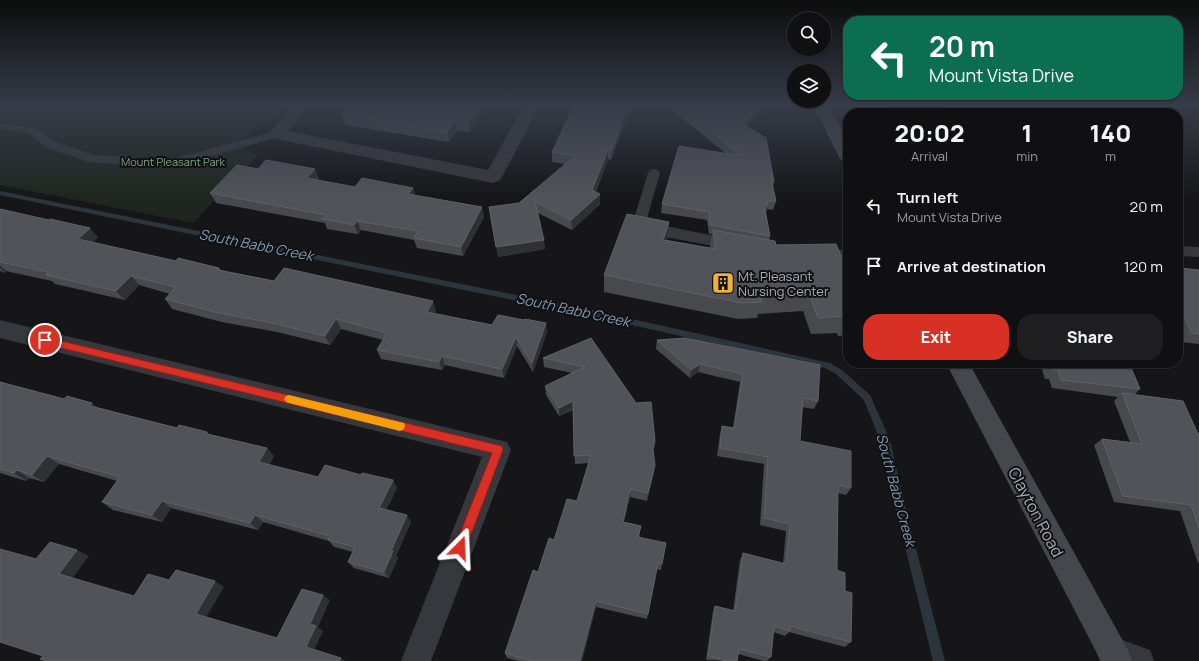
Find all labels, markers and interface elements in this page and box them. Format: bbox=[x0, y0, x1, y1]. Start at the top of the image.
map controls bbox=[787, 12, 831, 108]
button: search bbox=[787, 12, 831, 56]
text: 20 m bbox=[929, 27, 995, 65]
icon: left bbox=[863, 32, 915, 84]
text: Mount Vista Drive bbox=[929, 63, 1074, 87]
button: layers bbox=[787, 64, 831, 108]
text: 20:02 bbox=[895, 116, 965, 149]
text: 1 bbox=[1022, 116, 1032, 149]
text: 140 bbox=[1090, 116, 1131, 149]
text: Arrival bbox=[911, 147, 948, 165]
text: min bbox=[1016, 147, 1038, 165]
text: m bbox=[1105, 147, 1116, 165]
park label: Mount Pleasant Park bbox=[121, 154, 226, 169]
text: Turn left bbox=[897, 187, 959, 208]
icon: left bbox=[863, 195, 885, 217]
text: 20 m bbox=[1130, 196, 1163, 217]
text: Mount Vista Drive bbox=[897, 208, 1002, 226]
water label: South Babb Creek bbox=[197, 224, 317, 265]
icon: arrive bbox=[863, 255, 885, 277]
text: Arrive at destination bbox=[897, 256, 1046, 277]
text: 120 m bbox=[1124, 256, 1163, 277]
place label: Mt. Pleasant Nursing Center bbox=[738, 267, 829, 300]
building icon: Mt. Pleasant Nursing Center bbox=[710, 270, 736, 296]
water label: South Babb Creek bbox=[514, 288, 634, 331]
button: Exit bbox=[863, 314, 1009, 360]
button: Share bbox=[1017, 314, 1163, 360]
pin bbox=[28, 323, 62, 357]
icon: arrive bbox=[34, 329, 56, 351]
water label: South Babb Creek bbox=[872, 431, 921, 550]
street label: Clayton Road bbox=[1003, 463, 1069, 561]
position arrow bbox=[439, 527, 481, 569]

